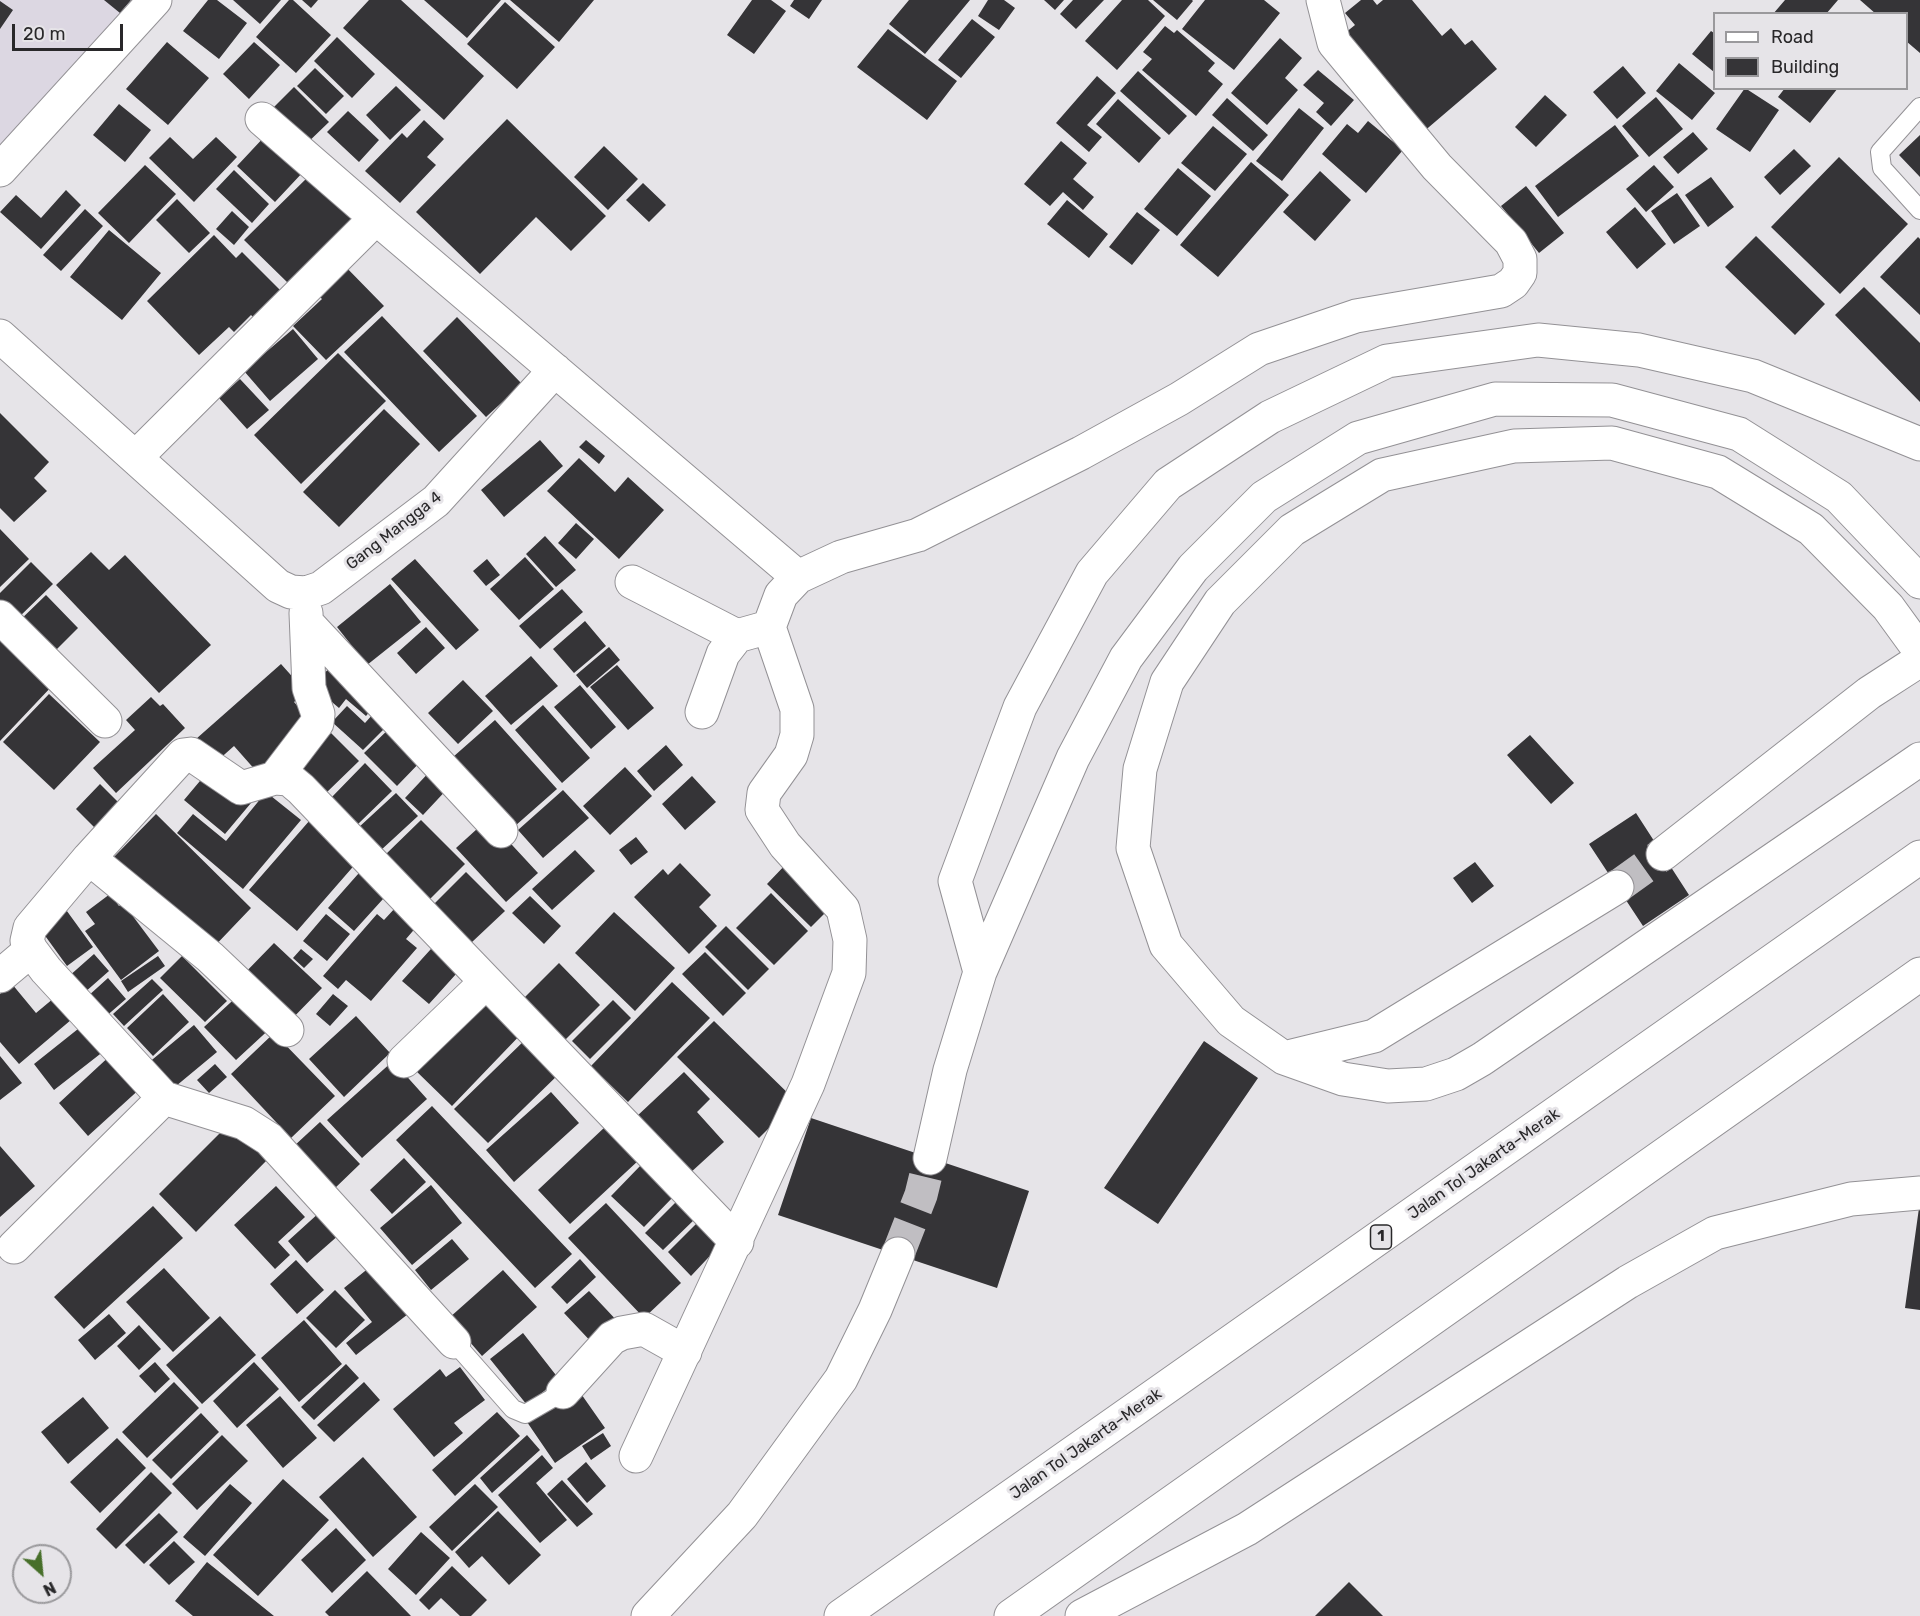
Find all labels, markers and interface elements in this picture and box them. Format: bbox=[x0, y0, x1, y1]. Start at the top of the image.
scale bar bbox=[15, 12, 126, 50]
legend bbox=[1713, 12, 1908, 90]
text: 20 m bbox=[23, 23, 65, 45]
text: Road bbox=[1771, 26, 1814, 48]
text: Building bbox=[1771, 56, 1839, 78]
street label: Gang Mangga 4 bbox=[342, 488, 446, 574]
street label: Jalan Tol Jakarta–Merak bbox=[1404, 1104, 1564, 1224]
road number: 1 bbox=[1370, 1225, 1392, 1249]
street label: Jalan Tol Jakarta–Merak bbox=[1006, 1384, 1166, 1504]
north arrow bbox=[12, 1544, 72, 1604]
text: N bbox=[40, 1578, 59, 1600]

